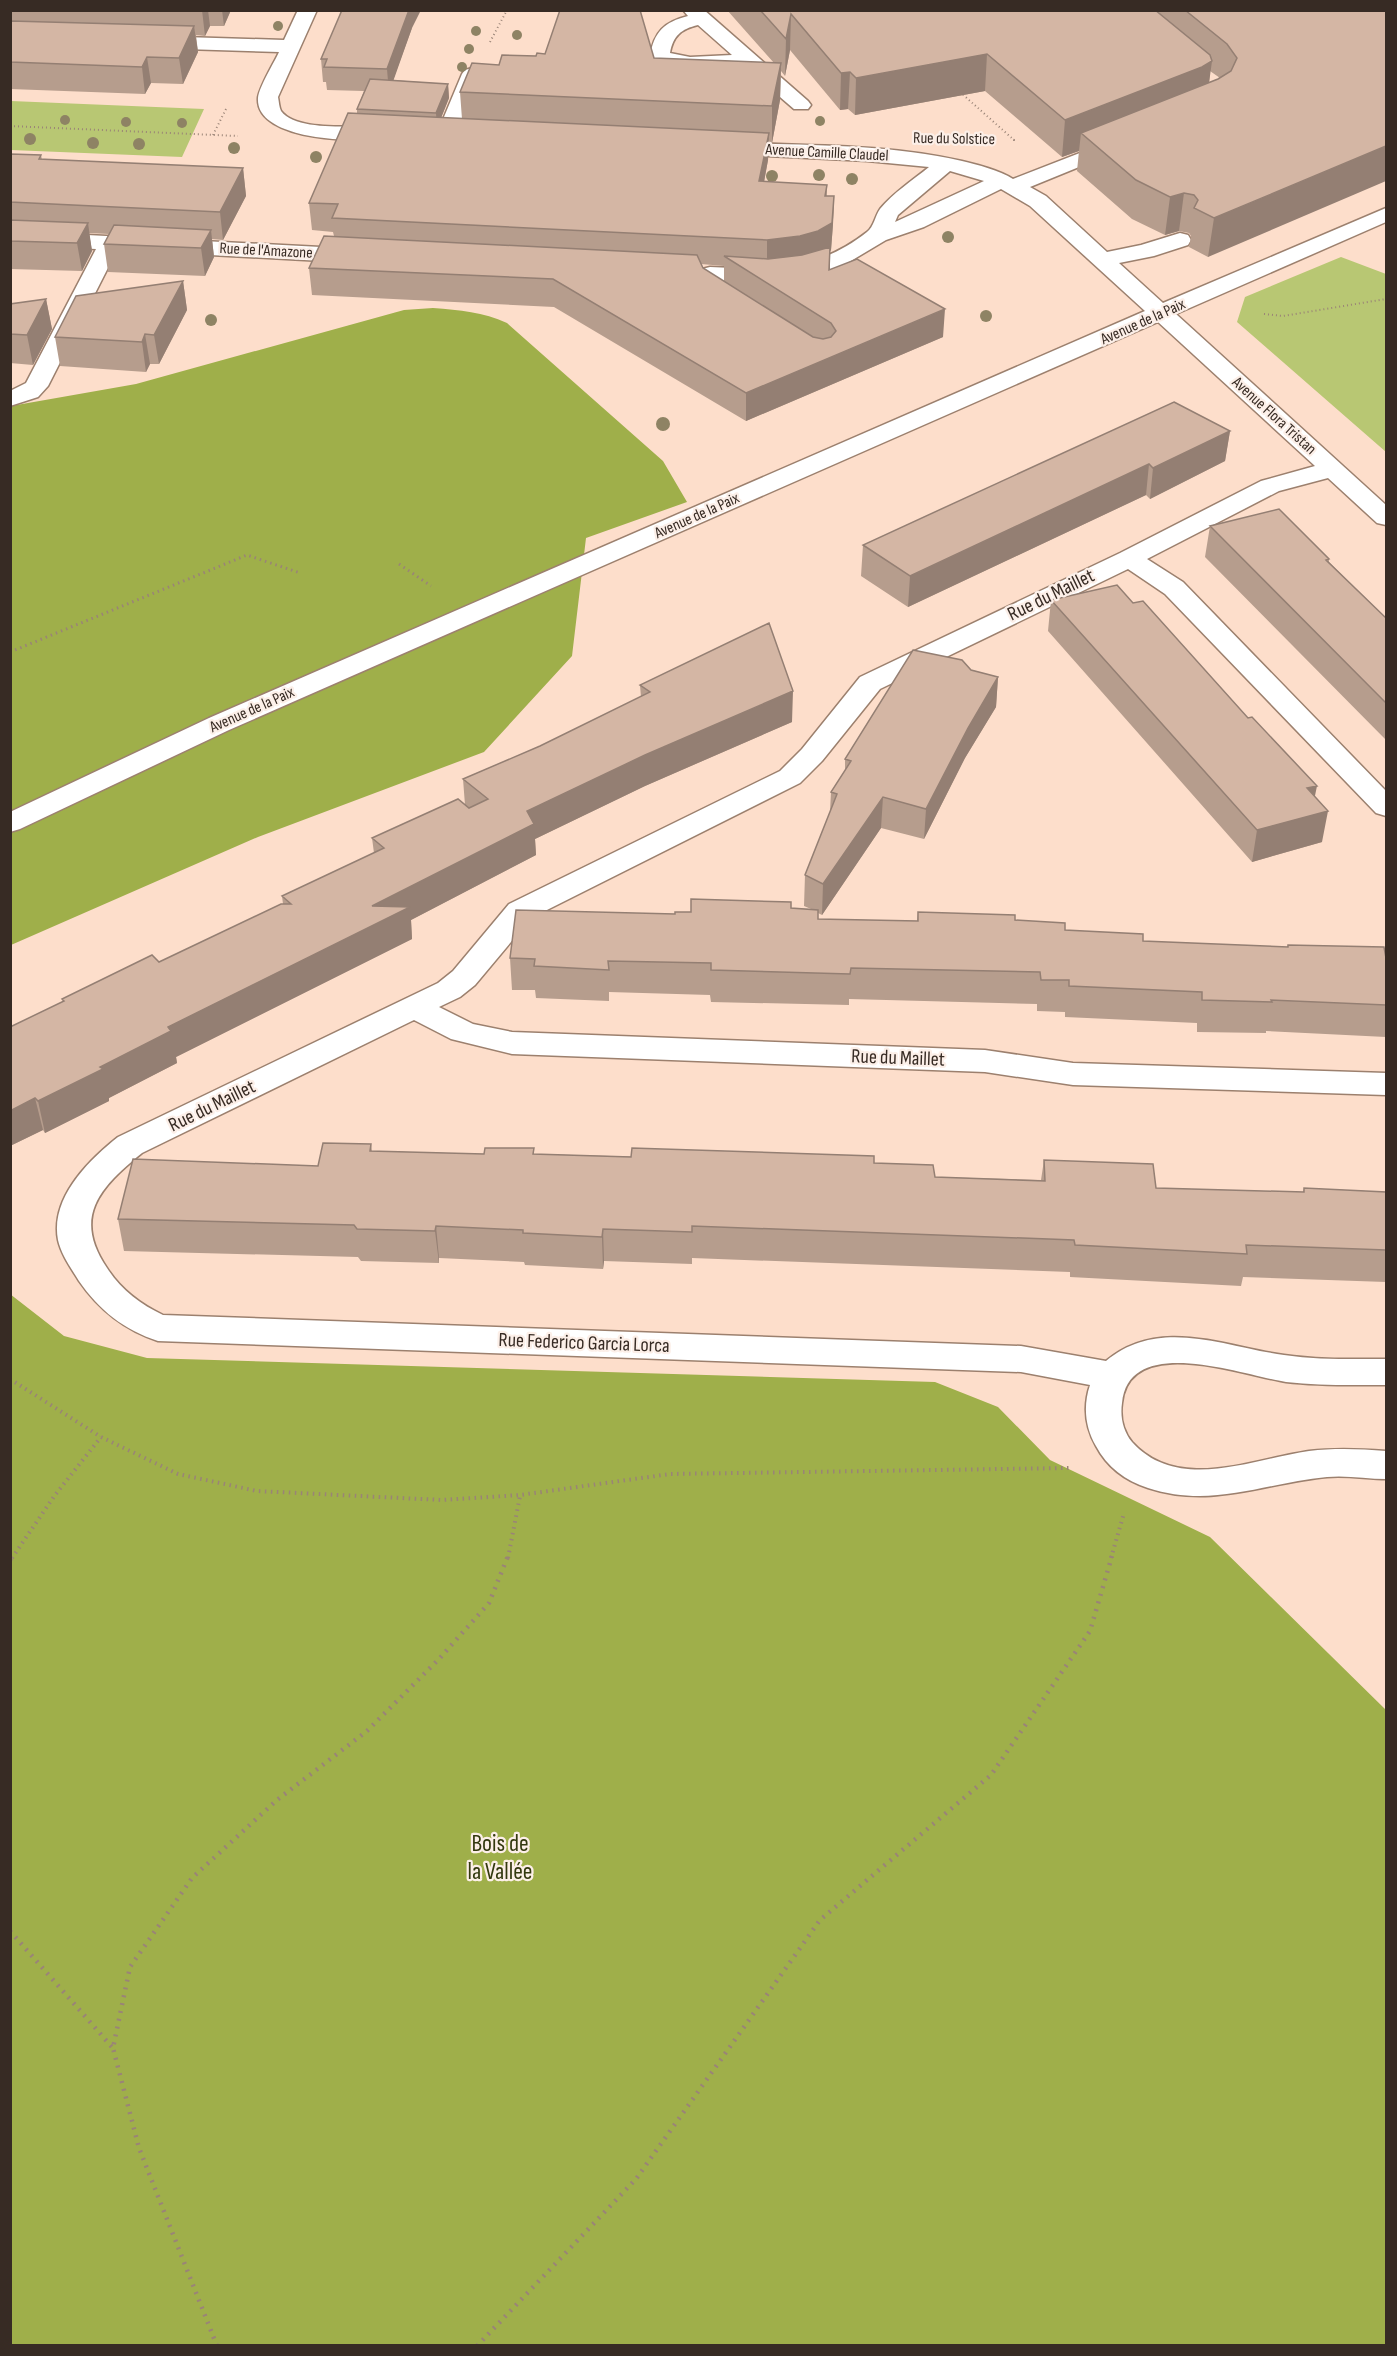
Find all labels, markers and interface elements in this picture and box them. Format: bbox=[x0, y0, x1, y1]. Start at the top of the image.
street label: Rue du Solstice bbox=[913, 129, 995, 149]
street label: Avenue Camille Claudel bbox=[764, 140, 889, 166]
street label: Rue de l'Amazone bbox=[219, 239, 313, 263]
street label: Avenue de la Paix bbox=[1097, 295, 1188, 350]
street label: Avenue Flora Tristan bbox=[1227, 373, 1320, 459]
street label: Avenue de la Paix bbox=[651, 489, 742, 544]
street label: Rue du Maillet bbox=[1004, 564, 1098, 626]
street label: Avenue de la Paix bbox=[206, 683, 297, 738]
street label: Rue du Maillet bbox=[851, 1044, 945, 1072]
street label: Rue du Maillet bbox=[165, 1075, 259, 1137]
street label: Rue Federico Garcia Lorca bbox=[498, 1328, 670, 1358]
park label: Bois de la Vallée bbox=[467, 1829, 533, 1886]

